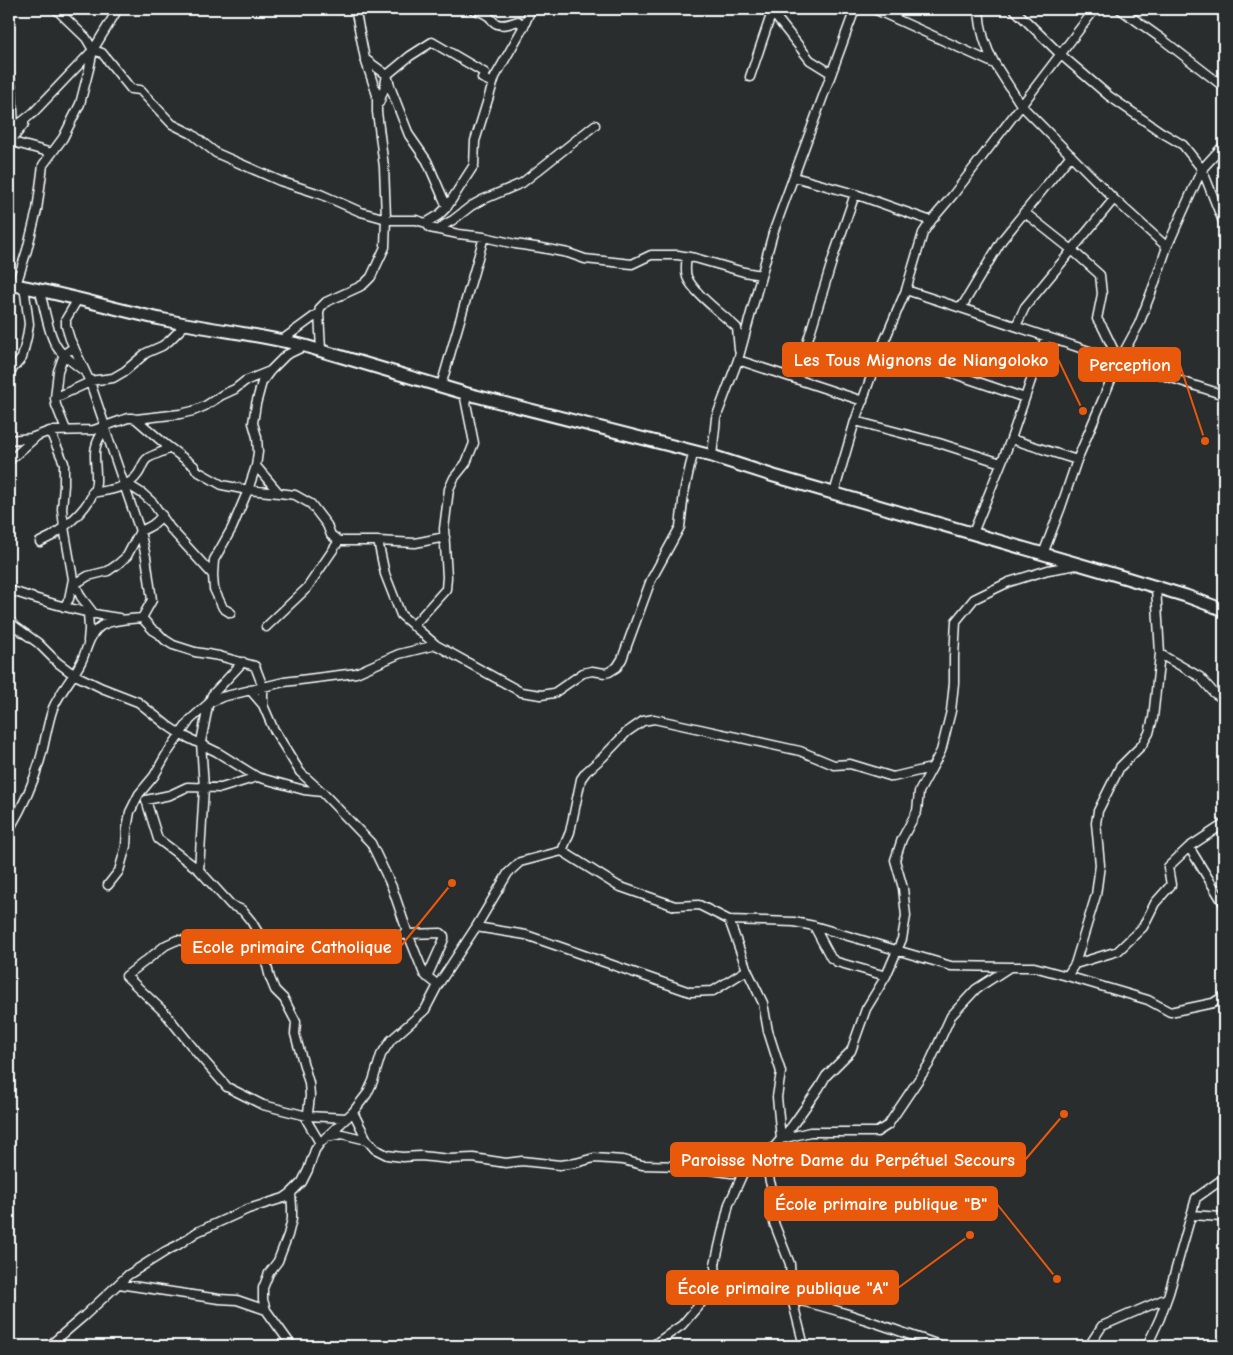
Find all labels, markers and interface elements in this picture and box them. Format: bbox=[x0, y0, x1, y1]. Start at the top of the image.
callout: Les Tous Mignons de Niangoloko bbox=[783, 343, 1058, 376]
callout: Perception bbox=[1079, 348, 1180, 381]
text: Les Tous Mignons de Niangoloko bbox=[794, 350, 1048, 371]
text: Perception bbox=[1089, 355, 1171, 376]
callout: Ecole primaire Catholique bbox=[182, 930, 401, 963]
text: Ecole primaire Catholique bbox=[192, 937, 392, 958]
callout: Paroisse Notre Dame du Perpétuel Secours bbox=[671, 1143, 1025, 1176]
text: Paroisse Notre Dame du Perpétuel Secours bbox=[681, 1150, 1015, 1171]
callout: École primaire publique "B" bbox=[765, 1187, 997, 1220]
text: École primaire publique "B" bbox=[775, 1193, 987, 1215]
callout: École primaire publique "A" bbox=[667, 1271, 898, 1304]
text: École primaire publique "A" bbox=[678, 1277, 889, 1299]

